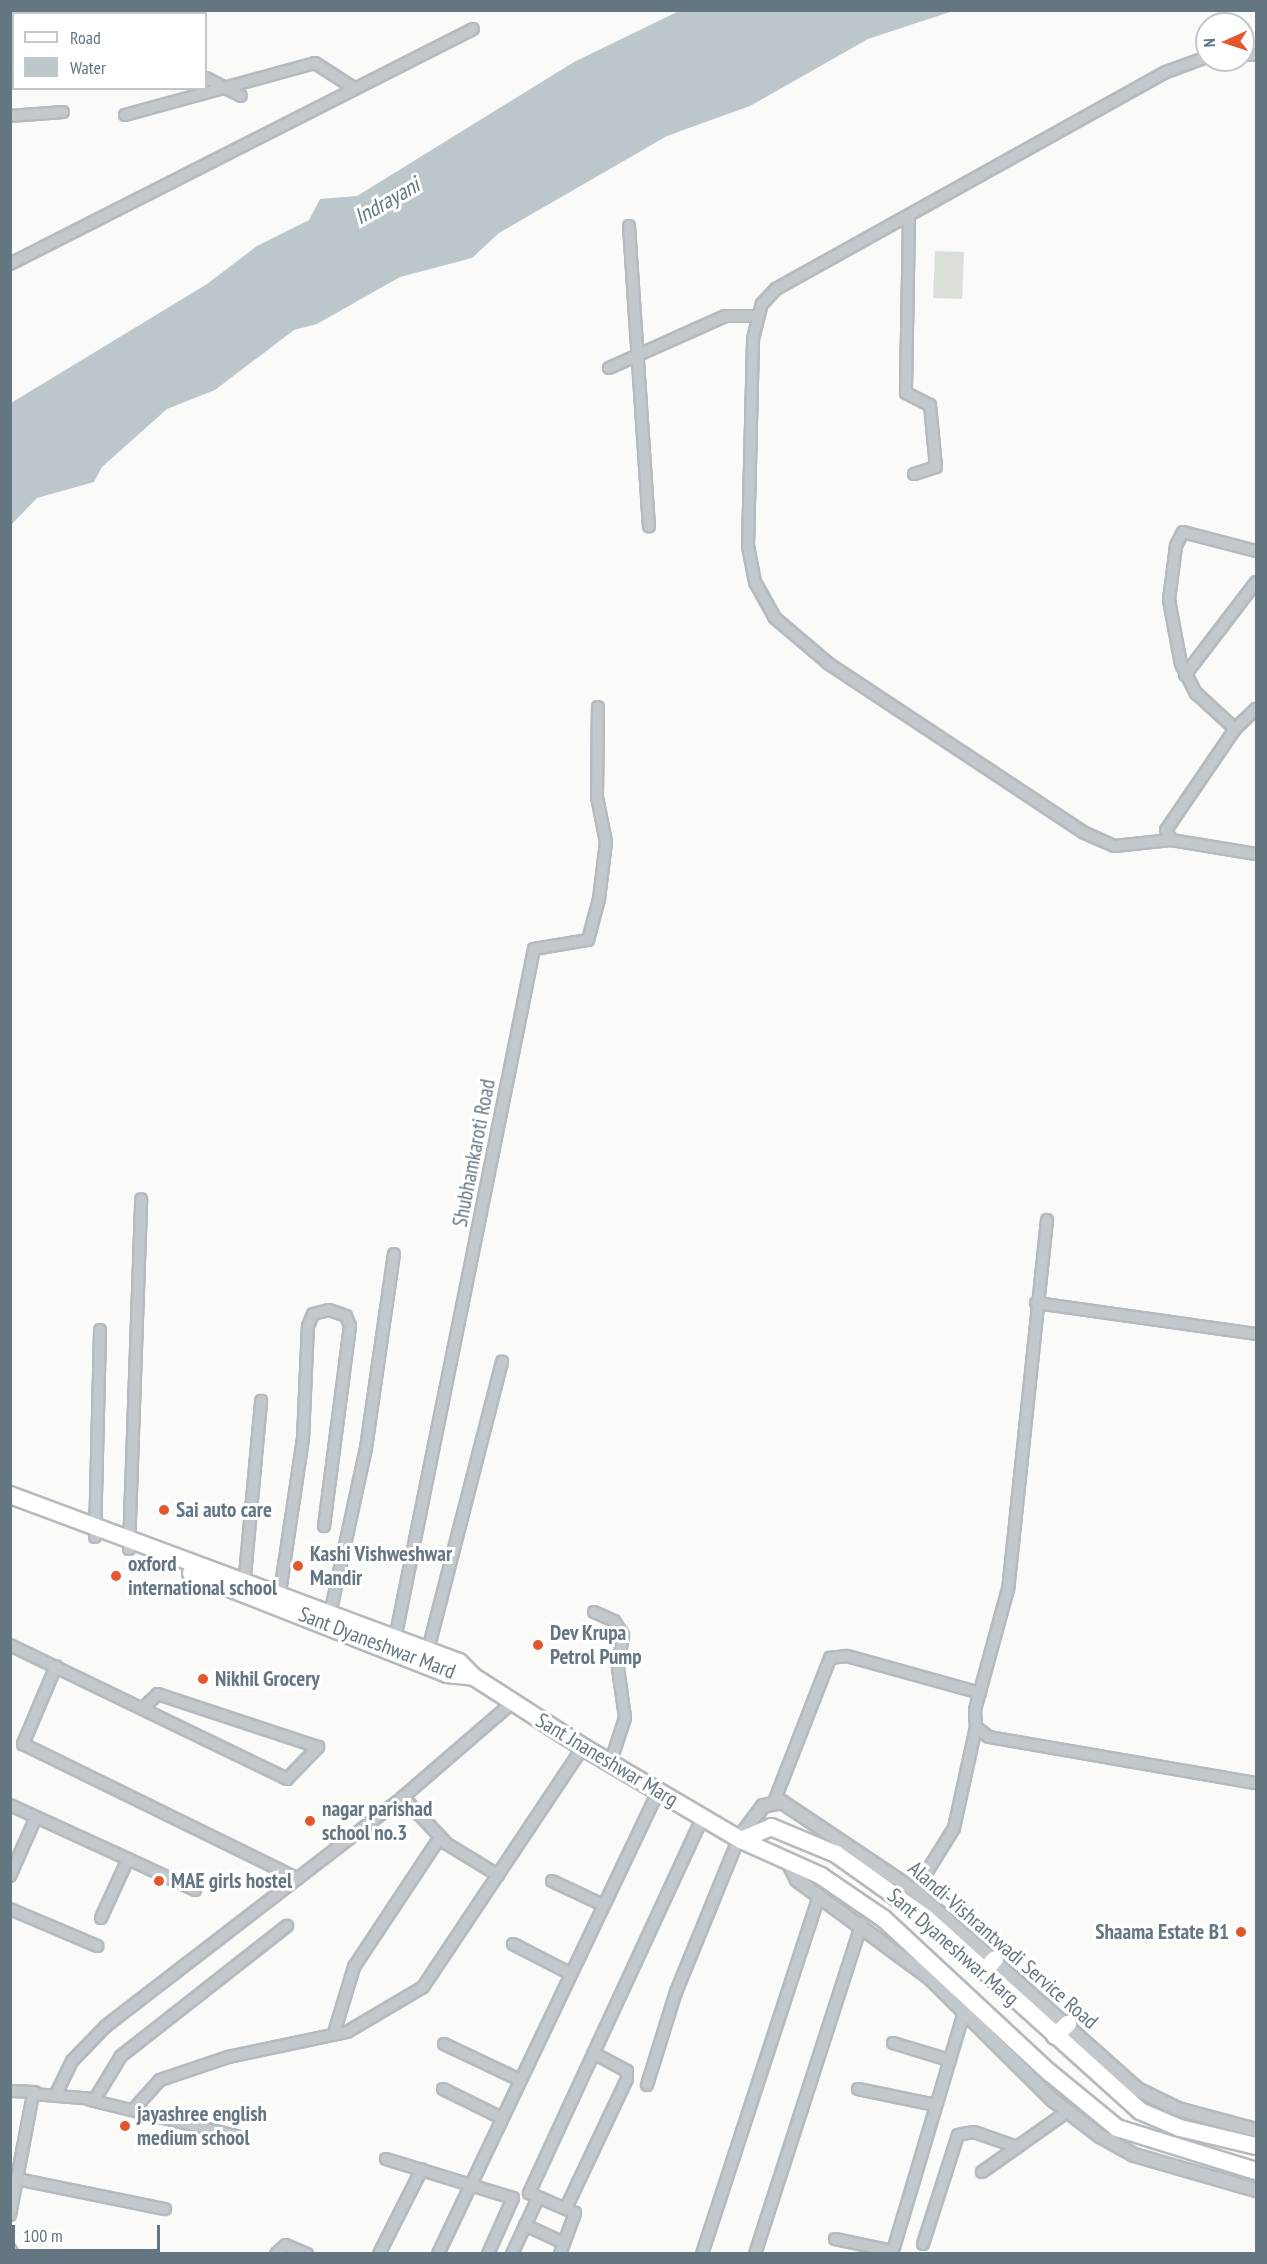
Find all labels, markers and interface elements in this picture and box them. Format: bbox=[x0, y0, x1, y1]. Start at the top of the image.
legend bbox=[12, 12, 207, 90]
north arrow bbox=[1195, 12, 1255, 72]
text: Road bbox=[70, 26, 101, 49]
text: N bbox=[1199, 38, 1219, 48]
text: Water bbox=[70, 56, 106, 79]
water label: Indrayani bbox=[350, 172, 424, 230]
street label: Shubhamkaroti Road bbox=[447, 1077, 501, 1229]
place label: Sai auto care bbox=[176, 1497, 272, 1523]
marker: Sai auto care bbox=[157, 1503, 171, 1517]
place label: Kashi Vishweshwar Mandir bbox=[310, 1541, 453, 1591]
place label: oxford international school bbox=[128, 1551, 277, 1601]
marker: Kashi Vishweshwar Mandir bbox=[291, 1559, 305, 1573]
marker: oxford international school bbox=[109, 1569, 123, 1583]
street label: Sant Dyaneshwar Mard bbox=[295, 1602, 459, 1684]
place label: Dev Krupa Petrol Pump bbox=[550, 1620, 642, 1670]
marker: Dev Krupa Petrol Pump bbox=[531, 1638, 545, 1652]
place label: Nikhil Grocery bbox=[215, 1666, 320, 1692]
marker: Nikhil Grocery bbox=[196, 1672, 210, 1686]
street label: Sant Jnaneshwar Marg bbox=[531, 1708, 683, 1812]
place label: nagar parishad school no.3 bbox=[322, 1796, 432, 1846]
marker: nagar parishad school no.3 bbox=[303, 1814, 317, 1828]
street label: Alandi-Vishrantwadi Service Road bbox=[903, 1856, 1103, 2034]
place label: MAE girls hostel bbox=[171, 1868, 292, 1894]
marker: MAE girls hostel bbox=[152, 1874, 166, 1888]
street label: Sant Dyaneshwar Marg bbox=[882, 1883, 1024, 2011]
place label: Shaama Estate B1 bbox=[1095, 1919, 1229, 1945]
marker: Shaama Estate B1 bbox=[1234, 1925, 1248, 1939]
place label: jayashree english medium school bbox=[137, 2101, 267, 2151]
marker: jayashree english medium school bbox=[118, 2119, 132, 2133]
scale bar bbox=[15, 2213, 164, 2251]
text: 100 m bbox=[23, 2224, 63, 2247]

